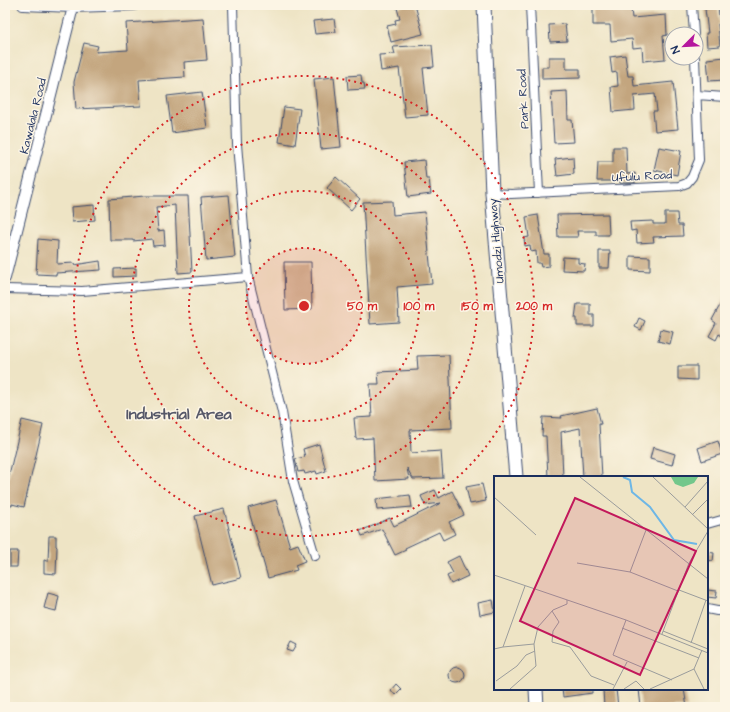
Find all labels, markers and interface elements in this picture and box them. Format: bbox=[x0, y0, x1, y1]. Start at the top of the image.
north arrow bbox=[664, 26, 704, 66]
text: N bbox=[667, 44, 684, 56]
street label: Park Road bbox=[513, 69, 534, 129]
street label: Kawalala Road bbox=[16, 76, 51, 156]
street label: Ufulu Road bbox=[611, 166, 673, 187]
street label: Umodzi Highway bbox=[484, 197, 510, 284]
text: 50 m bbox=[347, 298, 378, 315]
text: 100 m bbox=[404, 298, 435, 315]
text: 150 m bbox=[461, 298, 494, 315]
text: 200 m bbox=[515, 298, 553, 315]
centre of rings bbox=[297, 299, 311, 313]
district label: Industrial Area bbox=[126, 403, 233, 425]
inset map bbox=[494, 476, 708, 690]

